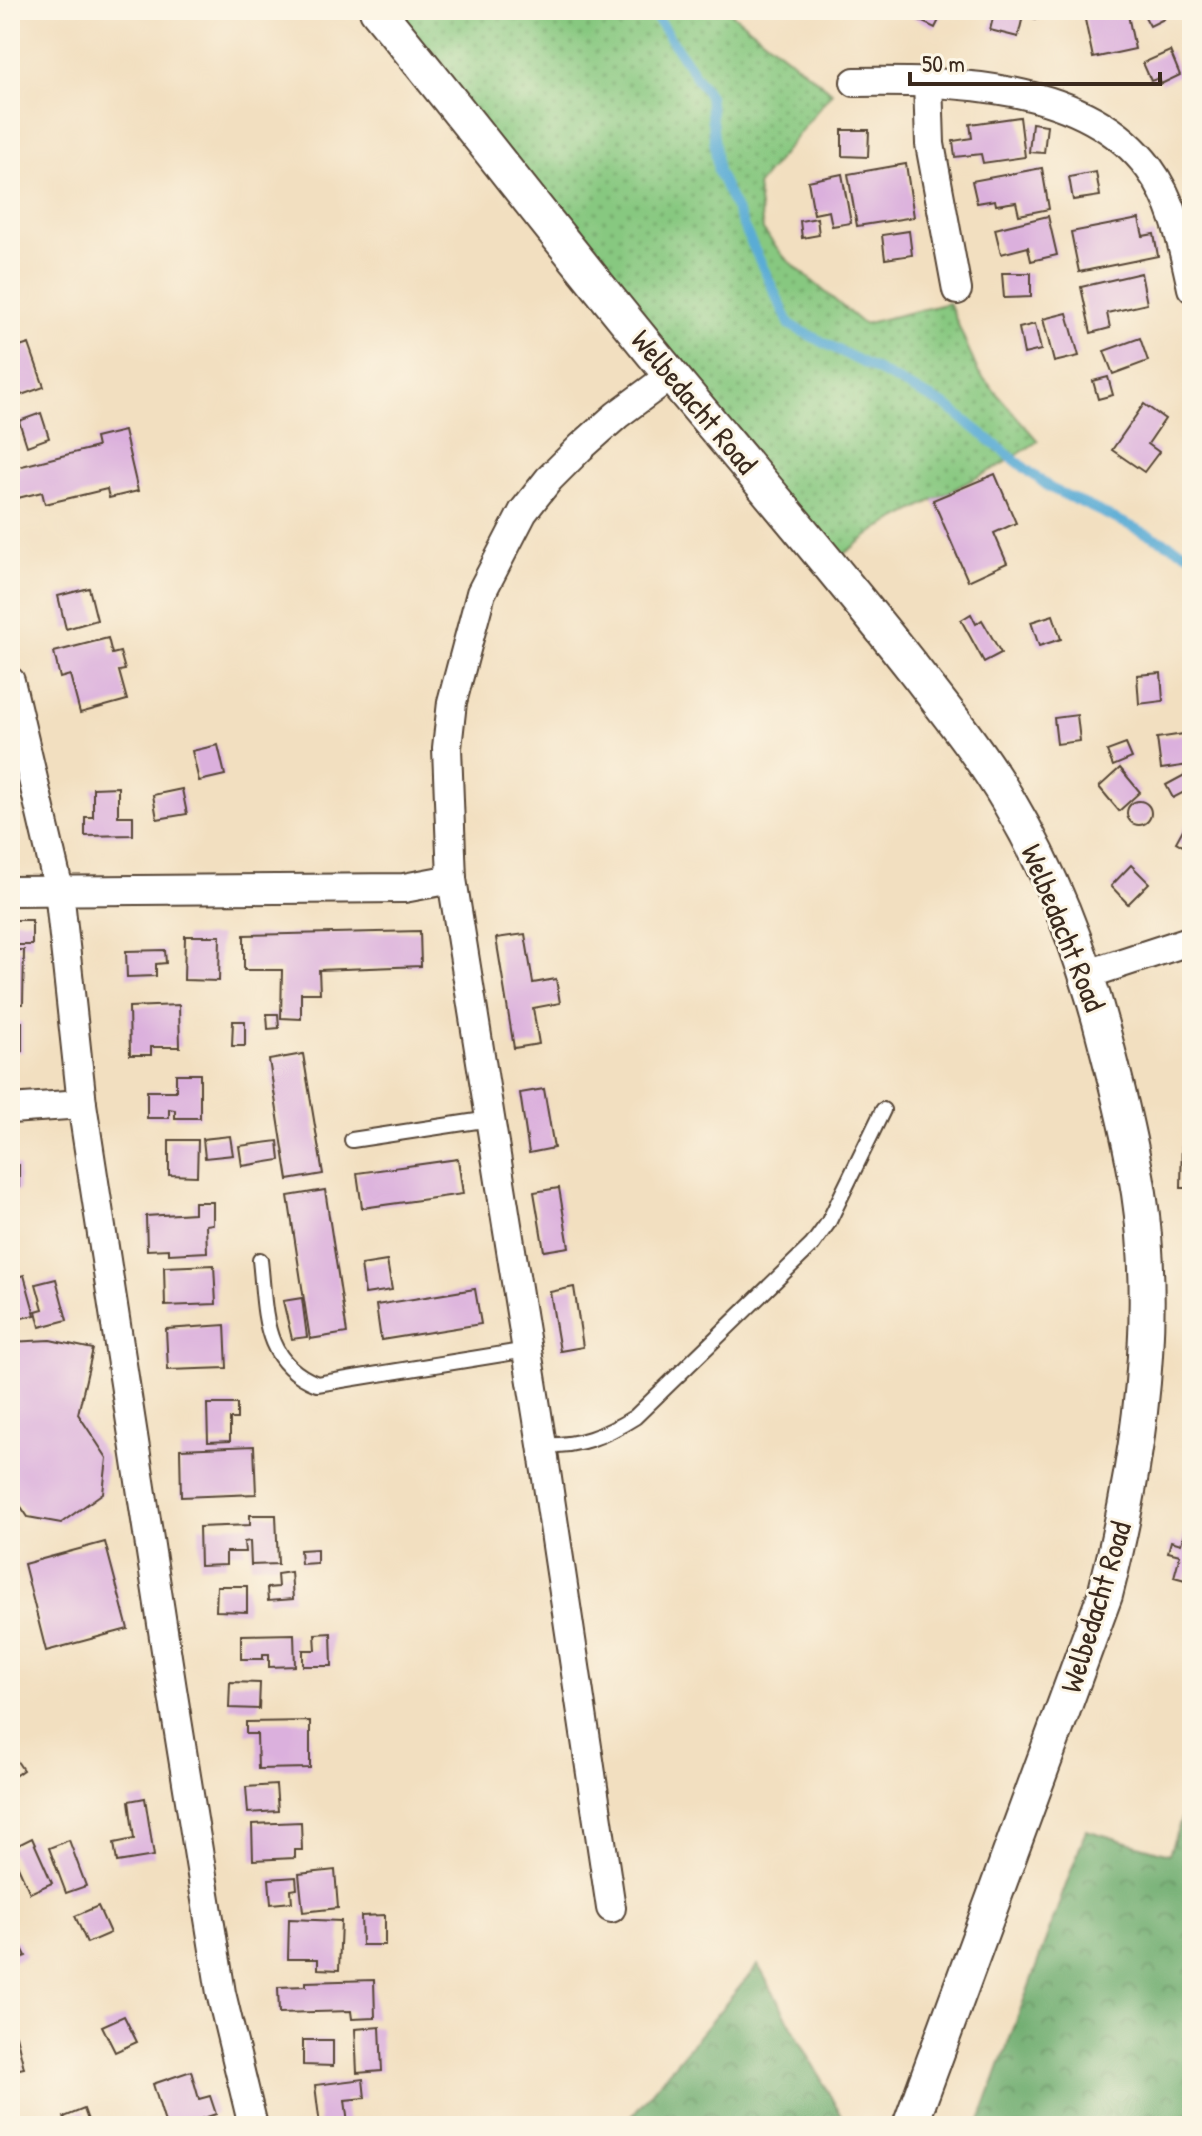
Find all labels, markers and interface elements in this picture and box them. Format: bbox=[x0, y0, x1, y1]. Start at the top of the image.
scale bar bbox=[910, 36, 1160, 86]
text: 50 m bbox=[922, 47, 965, 79]
street label: Welbedacht Road bbox=[623, 321, 767, 482]
street label: Welbedacht Road bbox=[1012, 838, 1116, 1017]
street label: Welbedacht Road bbox=[1050, 1516, 1140, 1697]

